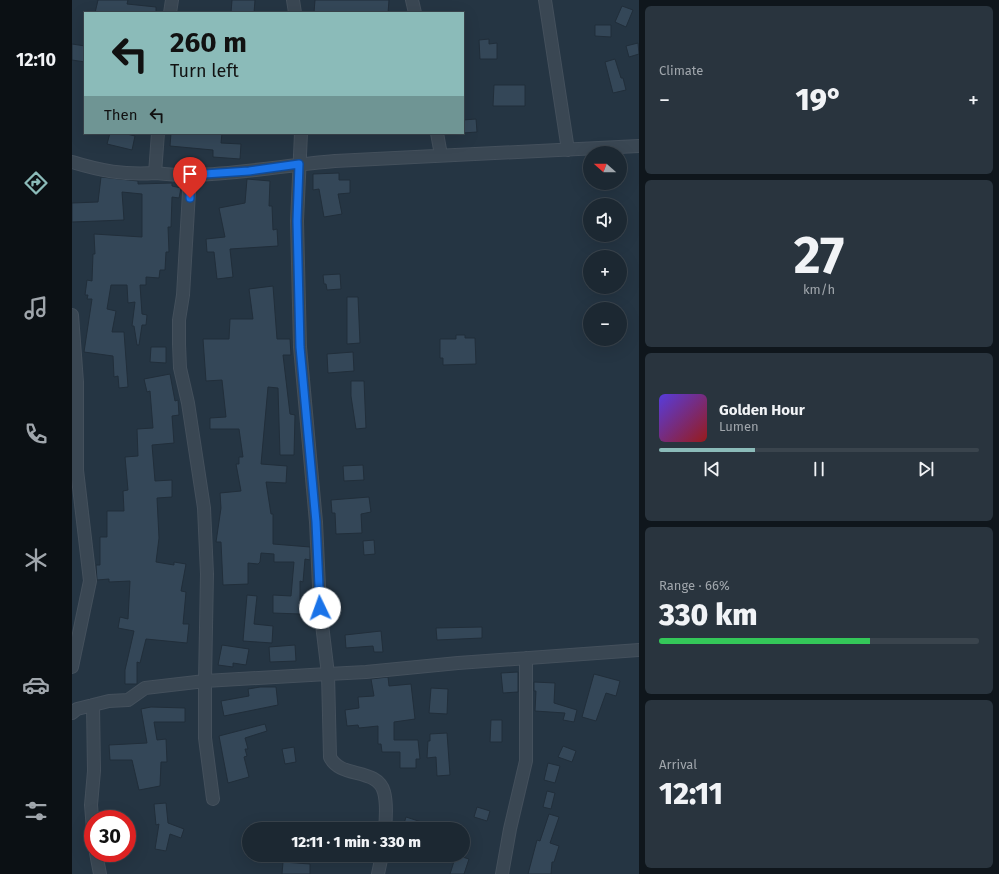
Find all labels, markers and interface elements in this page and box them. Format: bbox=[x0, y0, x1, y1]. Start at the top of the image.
text: 260 m bbox=[170, 26, 247, 59]
icon: left bbox=[104, 28, 156, 80]
text: 12:10 bbox=[16, 49, 56, 71]
text: Turn left bbox=[170, 60, 239, 82]
text: Climate bbox=[659, 63, 703, 78]
text: 19° bbox=[796, 82, 842, 118]
text: − bbox=[659, 87, 670, 114]
text: + bbox=[968, 87, 979, 114]
icon: left bbox=[146, 104, 168, 126]
text: Then bbox=[104, 106, 138, 124]
north arrow bbox=[583, 146, 627, 190]
map controls bbox=[583, 146, 627, 346]
pin bbox=[173, 157, 207, 198]
icon: arrive bbox=[179, 163, 201, 185]
icon: directions bbox=[22, 169, 50, 197]
button: sound bbox=[583, 198, 627, 242]
text: 27 bbox=[794, 224, 844, 287]
button: + bbox=[583, 250, 627, 294]
text: km/h bbox=[803, 282, 835, 297]
icon: music bbox=[22, 294, 50, 322]
button: − bbox=[583, 302, 627, 346]
text: Golden Hour bbox=[719, 401, 805, 419]
text: Lumen bbox=[719, 419, 759, 434]
icon: phone bbox=[22, 420, 50, 448]
icon: previous bbox=[701, 458, 723, 480]
icon: pause bbox=[808, 458, 830, 480]
icon: next bbox=[915, 458, 937, 480]
icon: climate bbox=[22, 546, 50, 574]
text: Range · 66% bbox=[659, 578, 730, 593]
position arrow bbox=[299, 587, 341, 629]
text: 330 km bbox=[659, 597, 757, 633]
icon: car bbox=[22, 671, 50, 699]
text: Arrival bbox=[659, 757, 697, 772]
text: 12:11 bbox=[659, 776, 723, 812]
icon: filters bbox=[22, 797, 50, 825]
speed limit sign: 30 bbox=[84, 810, 136, 862]
text: 12:11 · 1 min · 330 m bbox=[291, 833, 421, 851]

